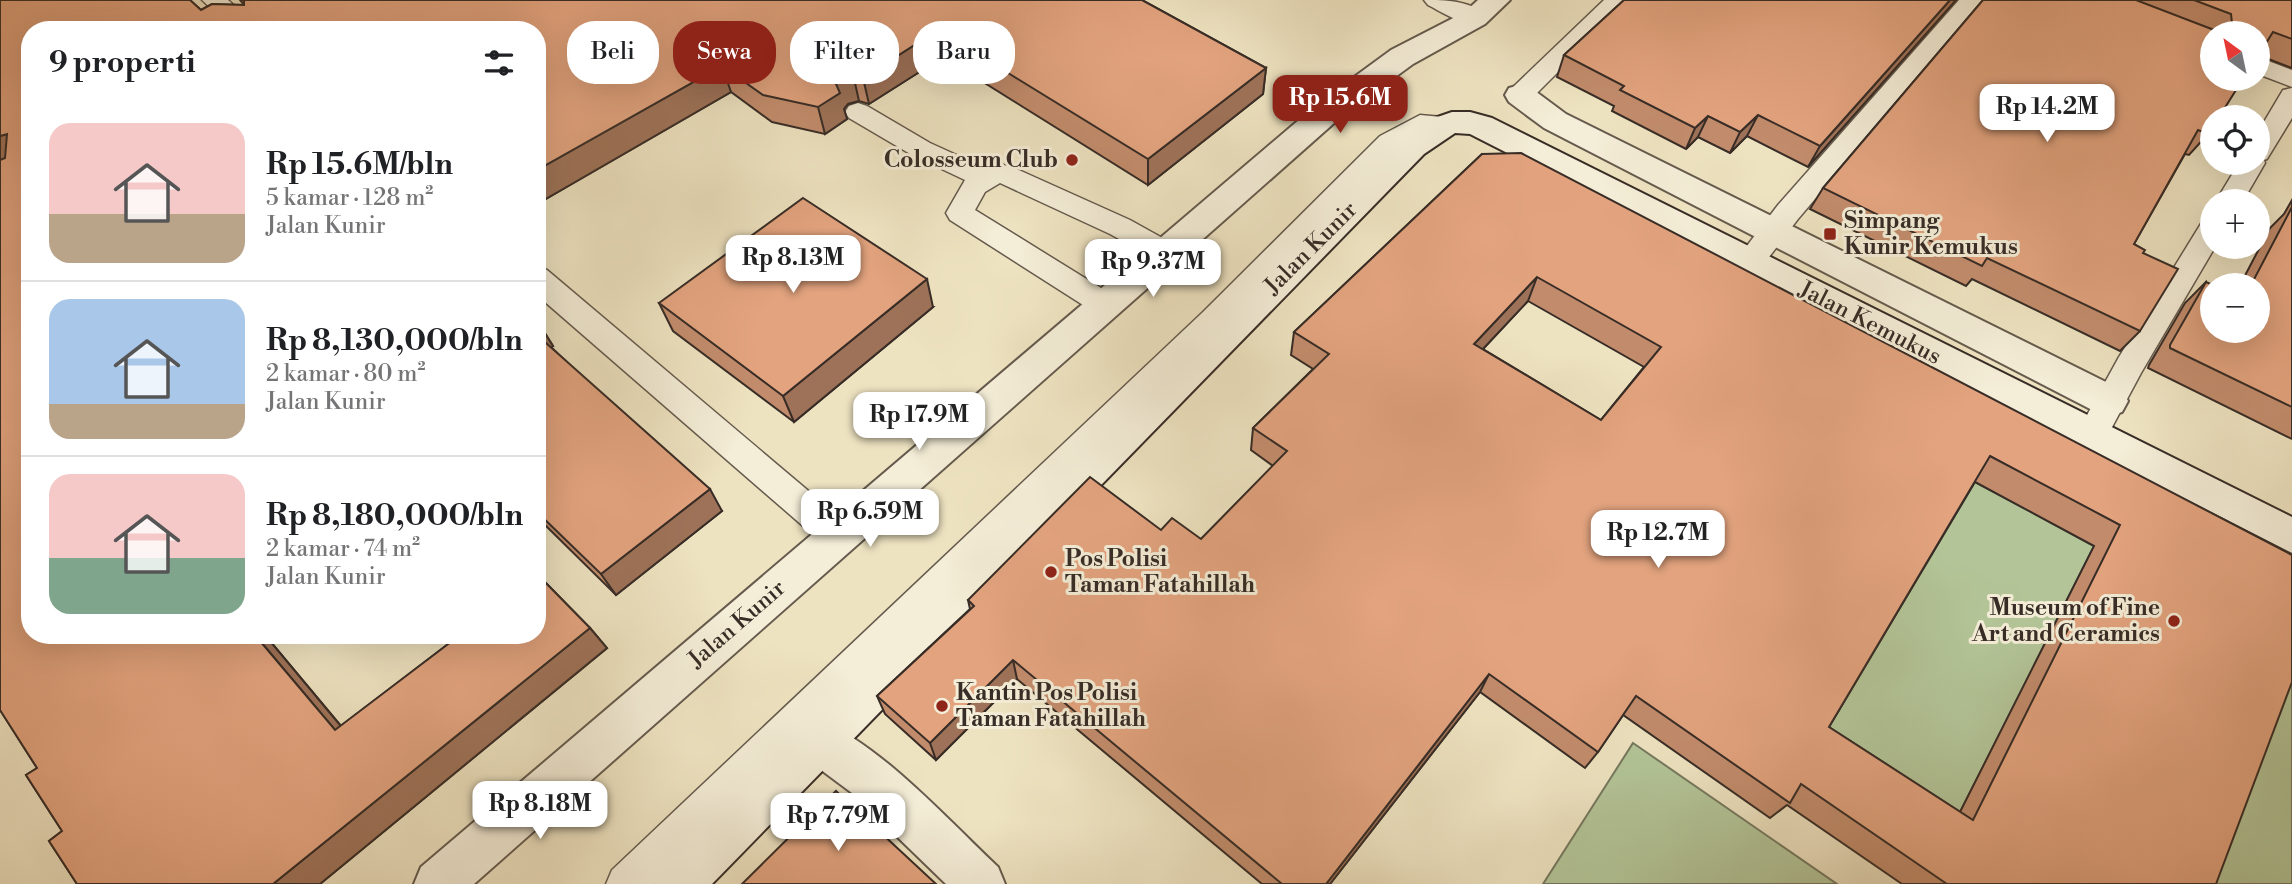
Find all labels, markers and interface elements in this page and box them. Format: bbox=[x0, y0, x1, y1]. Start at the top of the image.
chip: Beli bbox=[567, 21, 659, 84]
chip: Sewa bbox=[673, 21, 776, 84]
chip: Filter bbox=[790, 21, 899, 84]
chip: Baru bbox=[913, 21, 1015, 84]
north arrow bbox=[2200, 21, 2270, 91]
map controls bbox=[2200, 21, 2270, 343]
text: 9 properti bbox=[49, 44, 196, 82]
icon: filters bbox=[480, 44, 518, 82]
pin: Rp 15.6M bbox=[1268, 76, 1412, 135]
text: Rp 15.6M bbox=[1289, 84, 1391, 112]
pin: Rp 14.2M bbox=[1975, 85, 2119, 144]
text: Rp 14.2M bbox=[1996, 93, 2098, 121]
button: locate bbox=[2200, 105, 2270, 175]
text: Rp 15.6M/bln bbox=[266, 146, 453, 184]
place label: Colosseum Club bbox=[884, 146, 1058, 174]
icon: home bbox=[105, 151, 189, 235]
marker: Colosseum Club bbox=[1064, 152, 1080, 168]
text: 5 kamar · 128 m² bbox=[266, 184, 433, 212]
button: + bbox=[2200, 189, 2270, 259]
street label: Jalan Kunir bbox=[1258, 196, 1363, 301]
place label: Simpang Kunir Kemukus bbox=[1844, 207, 2018, 261]
text: Jalan Kunir bbox=[266, 212, 386, 240]
marker: Simpang Kunir Kemukus bbox=[1822, 226, 1838, 242]
pin: Rp 8.13M bbox=[721, 236, 865, 295]
pin: Rp 9.37M bbox=[1081, 240, 1225, 299]
text: Rp 8.13M bbox=[742, 244, 844, 272]
text: Rp 9.37M bbox=[1101, 248, 1205, 276]
button: − bbox=[2200, 273, 2270, 343]
street label: Jalan Kemukus bbox=[1793, 275, 1946, 371]
text: Rp 8,130,000/bln bbox=[266, 322, 523, 360]
icon: home bbox=[105, 327, 189, 411]
text: 2 kamar · 80 m² bbox=[266, 360, 426, 388]
text: Jalan Kunir bbox=[266, 388, 386, 416]
pin: Rp 17.9M bbox=[847, 392, 991, 452]
text: Rp 17.9M bbox=[869, 401, 969, 429]
pin: Rp 6.59M bbox=[798, 490, 942, 549]
text: Rp 8,180,000/bln bbox=[266, 497, 523, 535]
text: Rp 6.59M bbox=[817, 498, 923, 526]
icon: home bbox=[105, 502, 189, 586]
pin: Rp 12.7M bbox=[1586, 510, 1730, 570]
text: Rp 12.7M bbox=[1607, 519, 1709, 547]
text: 2 kamar · 74 m² bbox=[266, 535, 420, 563]
place label: Pos Polisi Taman Fatahillah bbox=[1065, 545, 1255, 599]
text: Jalan Kunir bbox=[266, 563, 386, 591]
marker: Pos Polisi Taman Fatahillah bbox=[1043, 564, 1059, 580]
street label: Jalan Kunir bbox=[682, 574, 791, 675]
place label: Museum of Fine Art and Ceramics bbox=[1971, 594, 2160, 648]
marker: Museum of Fine Art and Ceramics bbox=[2166, 613, 2182, 629]
place label: Kantin Pos Polisi Taman Fatahillah bbox=[956, 679, 1146, 733]
marker: Kantin Pos Polisi Taman Fatahillah bbox=[934, 698, 950, 714]
pin: Rp 8.18M bbox=[468, 782, 612, 841]
text: Rp 8.18M bbox=[488, 790, 592, 818]
pin: Rp 7.79M bbox=[766, 794, 910, 853]
text: Rp 7.79M bbox=[786, 802, 890, 830]

